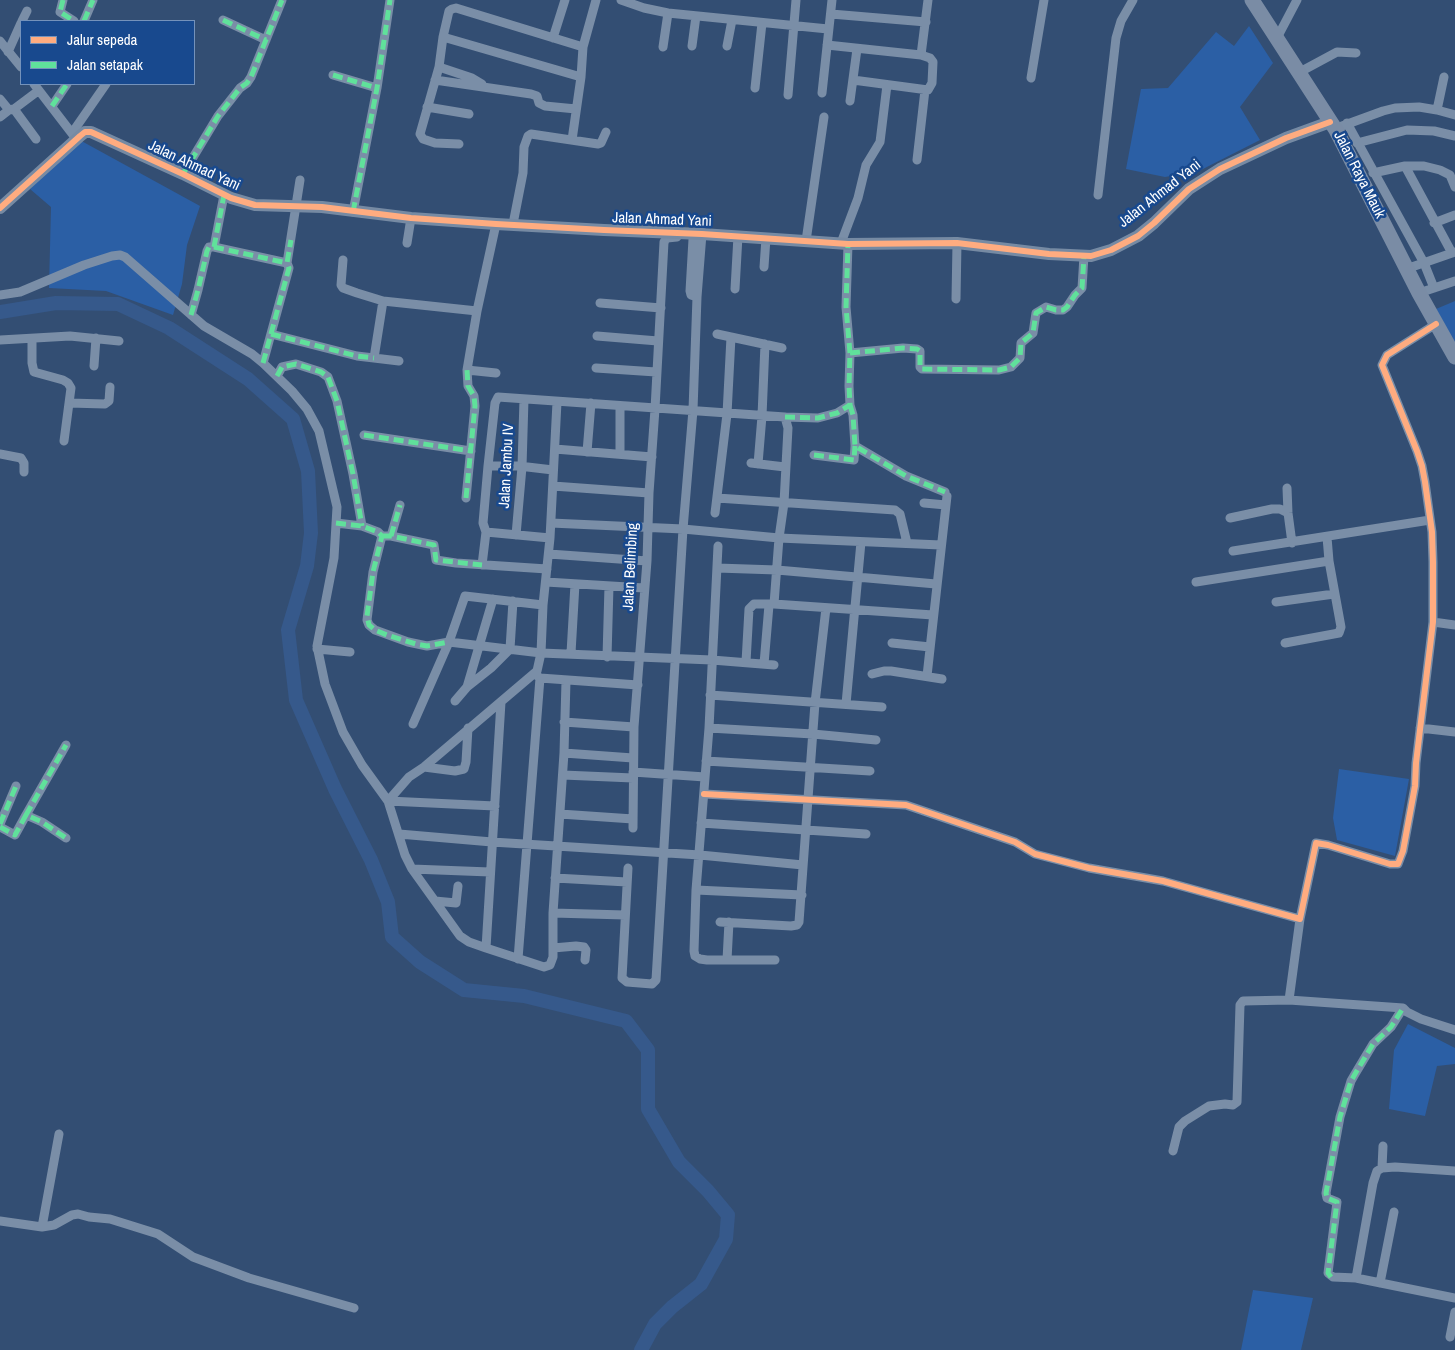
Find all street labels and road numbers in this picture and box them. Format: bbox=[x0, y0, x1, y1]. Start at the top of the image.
street label: Jalan Raya Mauk bbox=[1329, 129, 1389, 221]
street label: Jalan Ahmad Yani bbox=[145, 137, 243, 195]
street label: Jalan Ahmad Yani bbox=[1115, 156, 1205, 232]
street label: Jalan Ahmad Yani bbox=[612, 209, 712, 231]
street label: Jalan Jambu IV bbox=[496, 423, 518, 509]
street label: Jalan Belimbing bbox=[620, 522, 642, 612]

